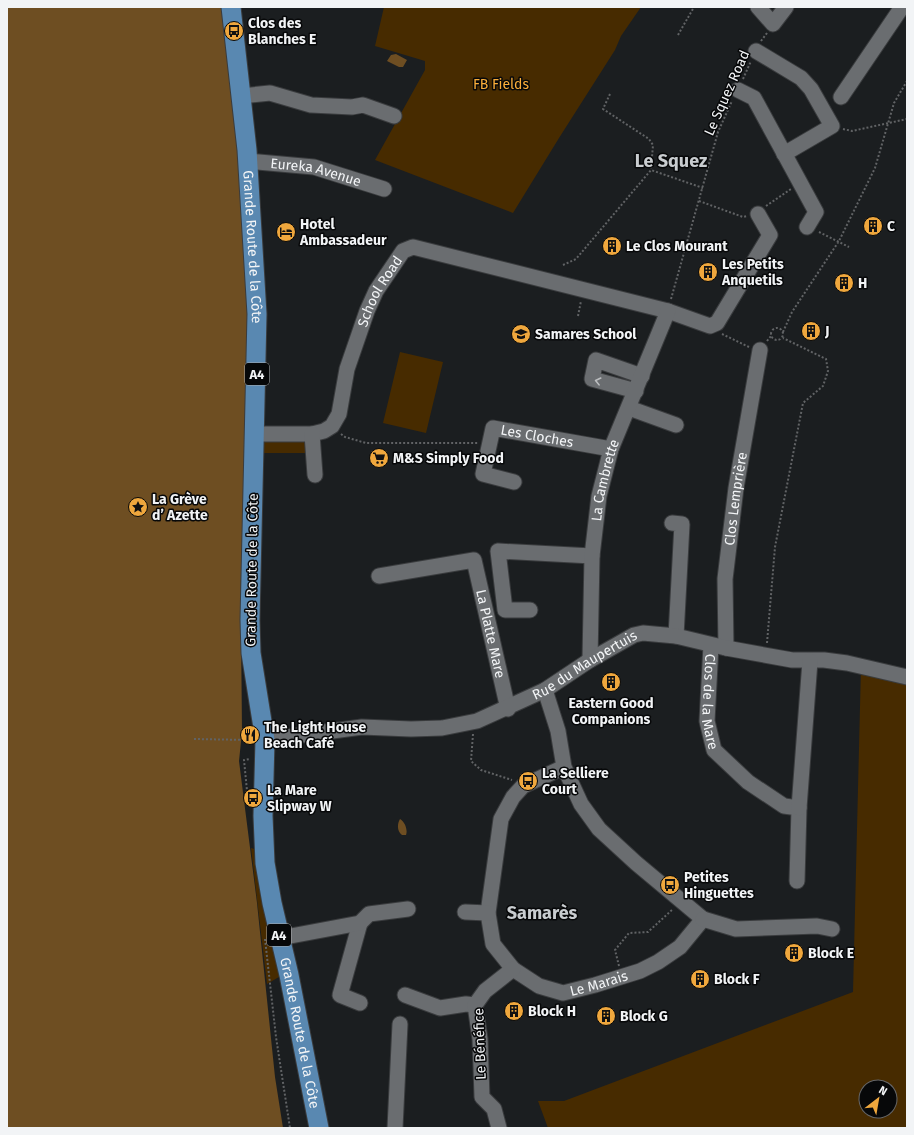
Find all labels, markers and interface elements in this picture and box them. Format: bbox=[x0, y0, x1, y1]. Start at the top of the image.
place label: Clos des Blanches E bbox=[248, 15, 316, 48]
bus stop icon: Clos des Blanches E bbox=[223, 20, 245, 42]
street label: Le Squez Road bbox=[701, 48, 753, 138]
park label: FB Fields bbox=[473, 76, 529, 93]
district label: Le Squez bbox=[635, 150, 707, 172]
street label: Eureka Avenue bbox=[270, 155, 363, 190]
street label: Grande Route de la Côte bbox=[240, 170, 266, 324]
building icon: C bbox=[862, 215, 884, 237]
place label: Hotel Ambassadeur bbox=[299, 216, 387, 249]
place label: C bbox=[887, 218, 895, 235]
hotel icon: Hotel Ambassadeur bbox=[275, 221, 297, 243]
building icon: Le Clos Mourant bbox=[601, 235, 623, 257]
place label: Le Clos Mourant bbox=[626, 238, 728, 255]
street label: School Road bbox=[354, 252, 406, 329]
place label: Les Petits Anquetils bbox=[721, 256, 784, 289]
building icon: Les Petits Anquetils bbox=[697, 261, 719, 283]
building icon: H bbox=[833, 272, 855, 294]
place label: H bbox=[858, 275, 867, 292]
building icon: J bbox=[800, 320, 822, 342]
school or university icon: Samares School bbox=[510, 323, 532, 345]
place label: J bbox=[824, 323, 829, 340]
place label: Samares School bbox=[535, 326, 637, 343]
road number: A4 bbox=[245, 363, 269, 385]
one-way arrow bbox=[595, 377, 602, 386]
street label: Les Cloches bbox=[500, 421, 575, 451]
street label: La Cambrette bbox=[588, 436, 623, 522]
supermarket icon: M&S Simply Food bbox=[368, 447, 390, 469]
place label: M&S Simply Food bbox=[393, 450, 504, 467]
street label: Clos Lemprière bbox=[721, 451, 751, 546]
place label: La Grève d’ Azette bbox=[152, 491, 208, 524]
street label: Grande Route de la Côte bbox=[242, 493, 262, 647]
place icon: La Grève d’ Azette bbox=[127, 496, 149, 518]
street label: La Platte Mare bbox=[473, 588, 509, 680]
street label: Rue du Maupertuis bbox=[529, 626, 640, 703]
street label: Clos de la Mare bbox=[698, 653, 722, 751]
building icon: Eastern Good Companions bbox=[600, 671, 622, 693]
place label: Eastern Good Companions bbox=[568, 695, 654, 728]
place label: The Light House Beach Café bbox=[264, 719, 367, 752]
restaurant icon: The Light House Beach Café bbox=[239, 724, 261, 746]
place label: La Selliere Court bbox=[542, 765, 609, 798]
bus stop icon: La Selliere Court bbox=[517, 770, 539, 792]
place label: La Mare Slipway W bbox=[267, 782, 332, 815]
bus stop icon: La Mare Slipway W bbox=[242, 787, 264, 809]
place label: Petites Hinguettes bbox=[684, 869, 754, 902]
bus stop icon: Petites Hinguettes bbox=[659, 874, 681, 896]
district label: Samarès bbox=[507, 902, 578, 924]
road number: A4 bbox=[267, 924, 291, 946]
building icon: Block E bbox=[783, 942, 805, 964]
place label: Block E bbox=[808, 945, 854, 962]
street label: Grande Route de la Côte bbox=[277, 956, 323, 1110]
street label: Le Marais bbox=[568, 967, 630, 999]
building icon: Block F bbox=[689, 968, 711, 990]
place label: Block F bbox=[714, 971, 760, 988]
building icon: Block H bbox=[503, 1000, 525, 1022]
place label: Block H bbox=[528, 1003, 576, 1020]
building icon: Block G bbox=[595, 1005, 617, 1027]
street label: Le Bénéfice bbox=[470, 1008, 490, 1080]
place label: Block G bbox=[620, 1008, 668, 1025]
north arrow bbox=[858, 1079, 898, 1119]
text: N bbox=[876, 1083, 889, 1098]

